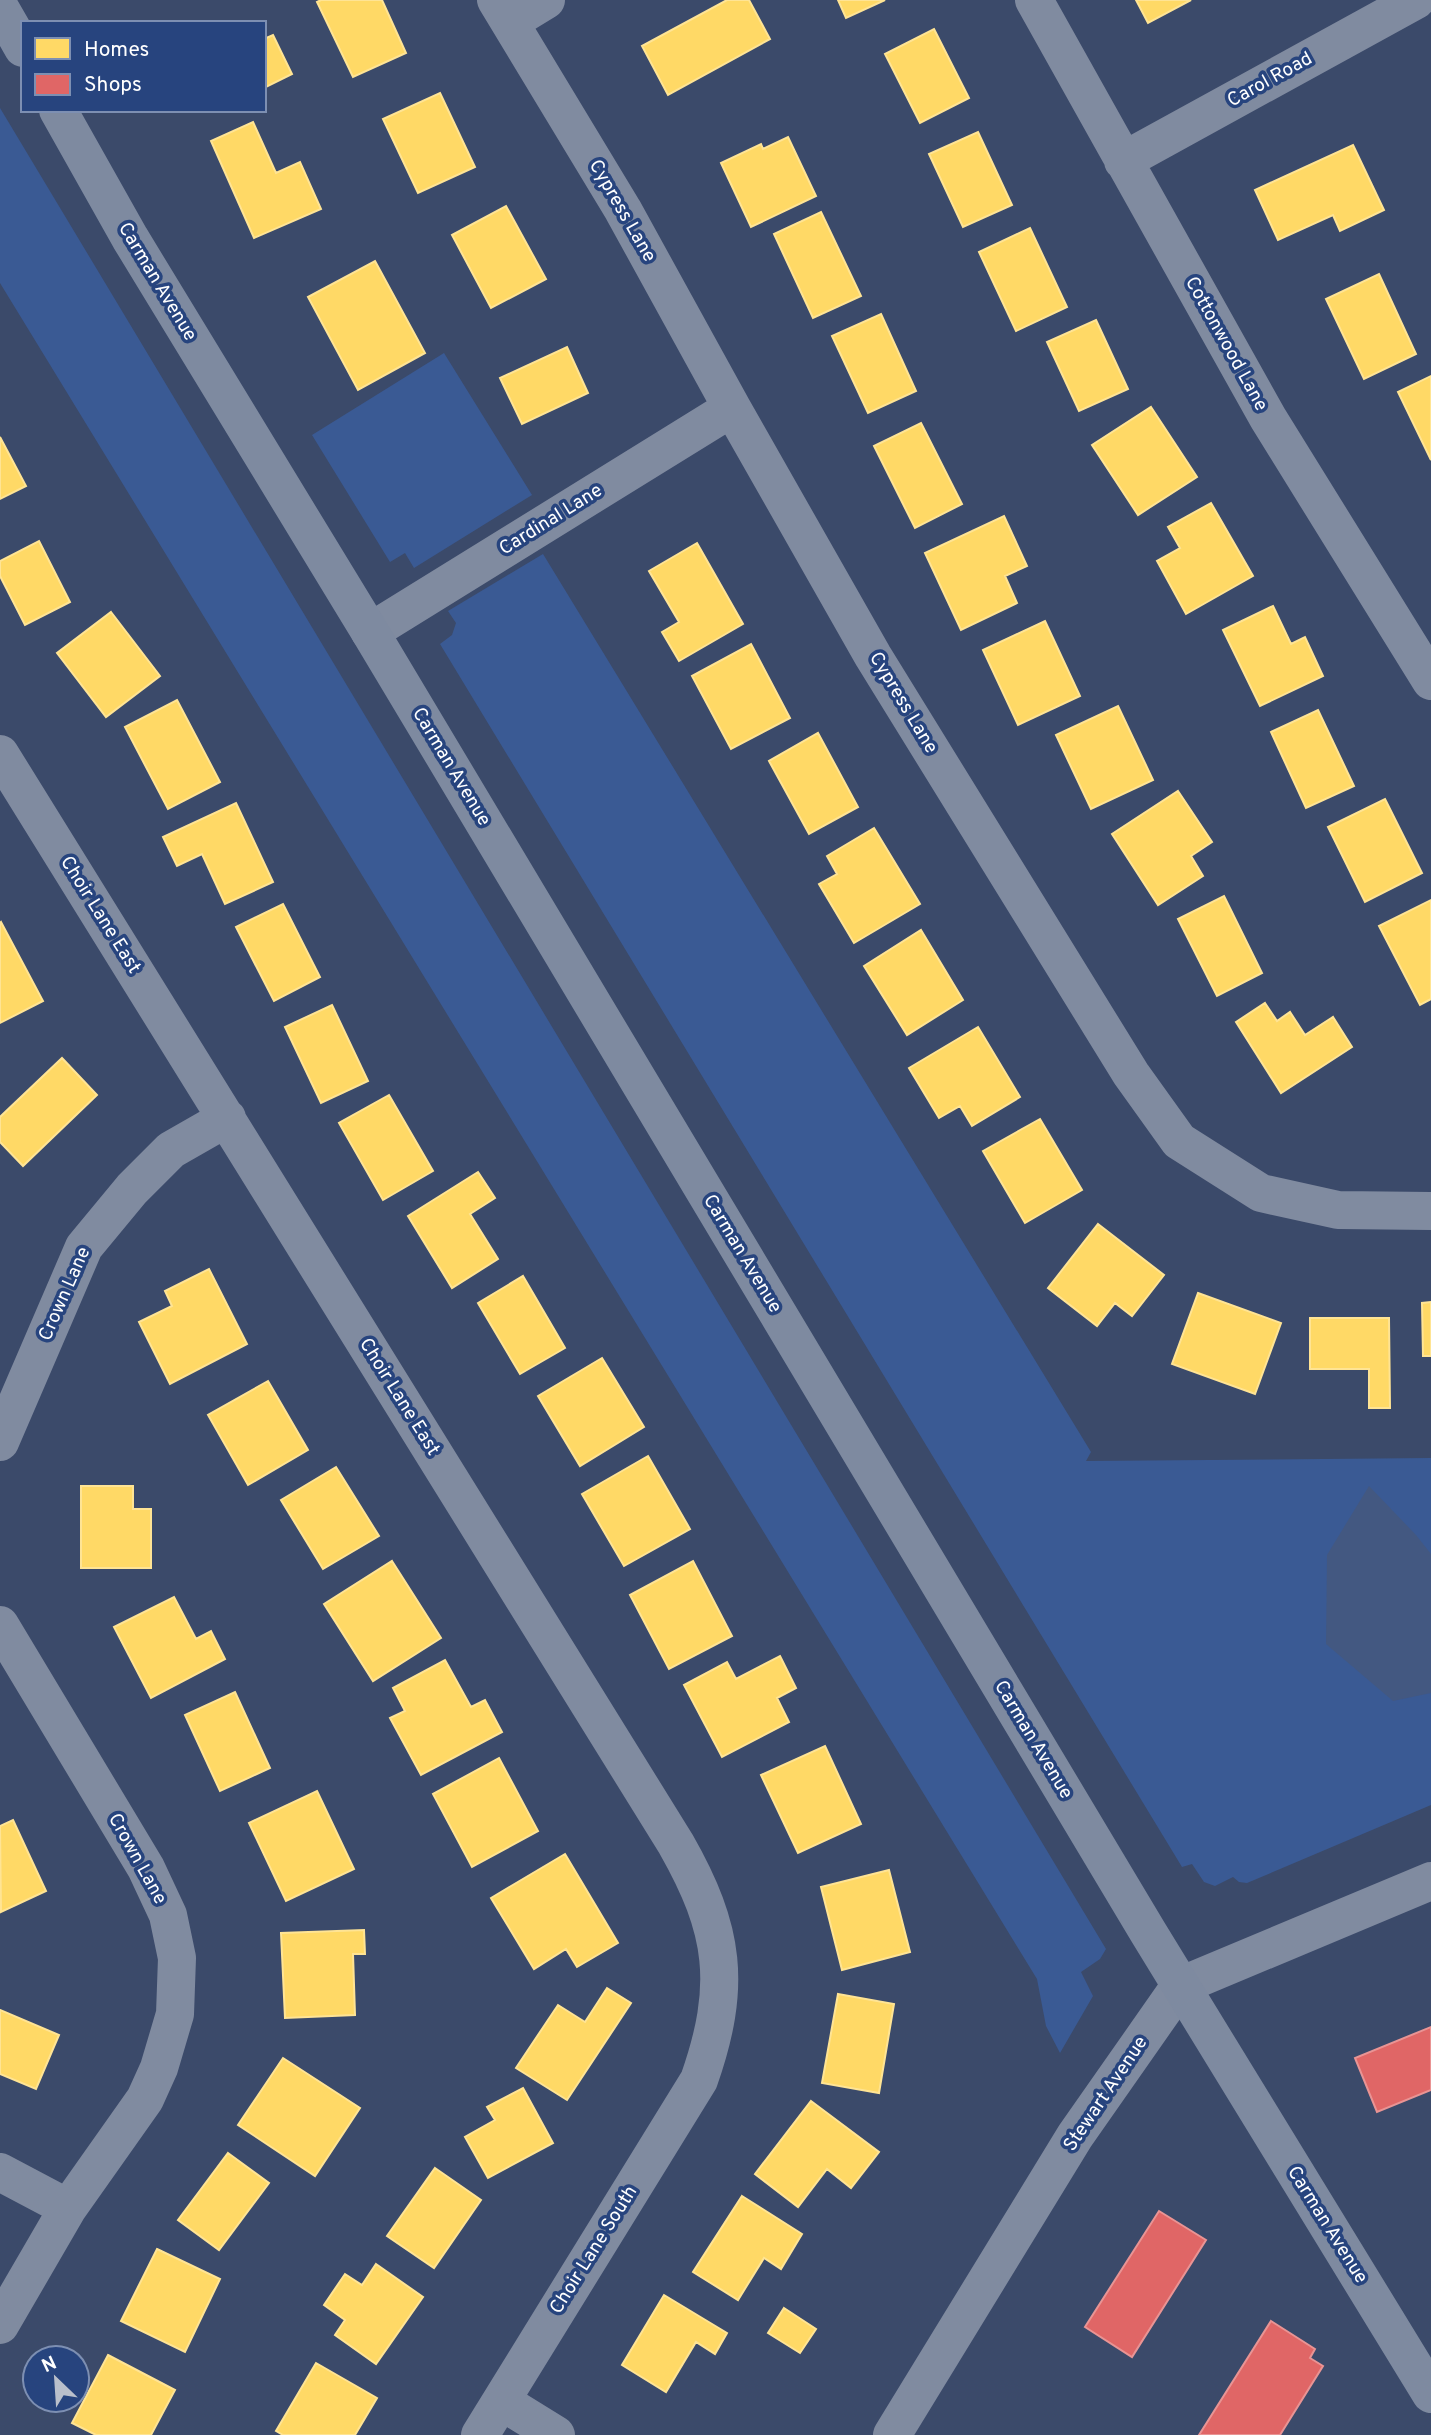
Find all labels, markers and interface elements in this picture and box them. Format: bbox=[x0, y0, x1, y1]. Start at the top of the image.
legend bbox=[21, 21, 266, 112]
text: Homes bbox=[84, 37, 149, 64]
street label: Carol Road bbox=[1223, 47, 1317, 113]
text: Shops bbox=[84, 72, 142, 99]
street label: Cypress Lane bbox=[583, 156, 661, 266]
street label: Carman Avenue bbox=[112, 218, 202, 346]
street label: Cottonwood Lane bbox=[1179, 273, 1273, 415]
street label: Cardinal Lane bbox=[495, 479, 607, 561]
street label: Cypress Lane bbox=[863, 648, 943, 758]
street label: Carman Avenue bbox=[406, 703, 496, 831]
street label: Choir Lane East bbox=[54, 852, 146, 978]
street label: Carman Avenue bbox=[697, 1190, 787, 1318]
street label: Crown Lane bbox=[34, 1243, 96, 1345]
street label: Choir Lane East bbox=[353, 1334, 445, 1460]
street label: Carman Avenue bbox=[988, 1676, 1078, 1804]
street label: Crown Lane bbox=[102, 1809, 172, 1909]
street label: Stewart Avenue bbox=[1059, 2032, 1153, 2156]
street label: Carman Avenue bbox=[1281, 2162, 1373, 2288]
street label: Choir Lane South bbox=[545, 2181, 643, 2319]
north arrow bbox=[21, 2344, 91, 2414]
text: N bbox=[38, 2352, 61, 2379]

